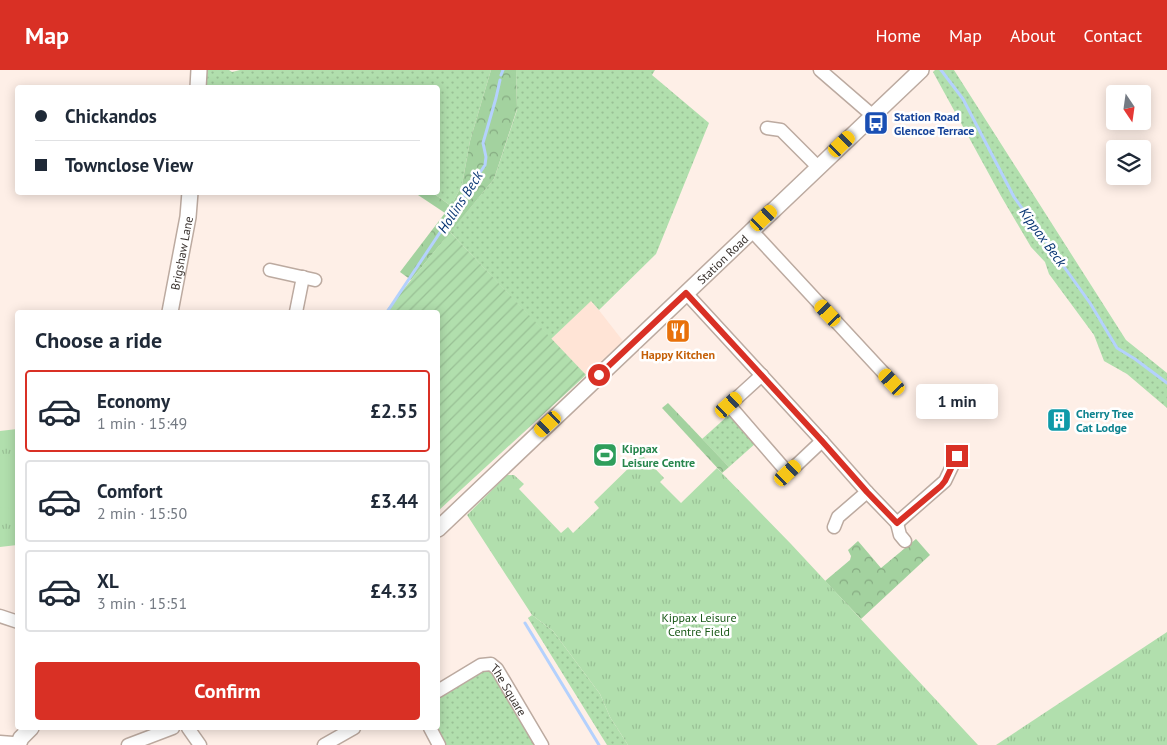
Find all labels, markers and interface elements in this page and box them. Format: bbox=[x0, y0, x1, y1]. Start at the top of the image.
text: Map bbox=[25, 20, 69, 51]
text: Home bbox=[875, 24, 921, 47]
text: Map bbox=[949, 24, 982, 47]
text: About bbox=[1010, 24, 1056, 47]
text: Contact bbox=[1084, 24, 1142, 47]
north arrow bbox=[1106, 85, 1151, 130]
map controls bbox=[1106, 85, 1151, 185]
text: Chickandos bbox=[65, 104, 157, 128]
place label: Station Road Glencoe Terrace bbox=[894, 109, 974, 138]
bus stop icon: Station Road Glencoe Terrace bbox=[863, 110, 889, 136]
car bbox=[825, 128, 858, 160]
button: layers bbox=[1106, 140, 1151, 185]
text: Townclose View bbox=[65, 153, 193, 177]
water label: Hollins Beck bbox=[433, 167, 487, 236]
car bbox=[747, 202, 780, 234]
water label: Kippax Beck bbox=[1015, 204, 1071, 271]
street label: Brigshaw Lane bbox=[167, 215, 195, 291]
street label: Station Road bbox=[693, 231, 751, 287]
car bbox=[812, 297, 843, 329]
restaurant icon: Happy Kitchen bbox=[665, 318, 691, 344]
text: Choose a ride bbox=[35, 326, 162, 354]
place label: Happy Kitchen bbox=[641, 347, 715, 362]
route start bbox=[588, 364, 610, 386]
car bbox=[876, 366, 907, 398]
callout: 1 min bbox=[916, 384, 998, 418]
icon: car bbox=[37, 389, 82, 434]
text: Economy bbox=[97, 389, 170, 413]
car bbox=[712, 389, 745, 421]
text: 1 min bbox=[937, 391, 977, 411]
text: £2.55 bbox=[370, 399, 418, 423]
place label: Cherry Tree Cat Lodge bbox=[1076, 406, 1134, 435]
building icon: Cherry Tree Cat Lodge bbox=[1046, 407, 1072, 433]
car bbox=[531, 408, 564, 440]
text: 1 min · 15:49 bbox=[97, 413, 187, 433]
place label: Kippax Leisure Centre bbox=[622, 441, 695, 470]
sports icon: Kippax Leisure Centre bbox=[592, 442, 618, 468]
route end bbox=[946, 445, 968, 467]
car bbox=[771, 457, 804, 489]
icon: car bbox=[37, 479, 82, 524]
text: Comfort bbox=[97, 479, 163, 503]
text: £3.44 bbox=[370, 489, 418, 513]
text: 2 min · 15:50 bbox=[97, 503, 187, 523]
icon: car bbox=[37, 569, 82, 614]
text: XL bbox=[97, 569, 119, 593]
text: £4.33 bbox=[370, 579, 418, 603]
text: 3 min · 15:51 bbox=[97, 593, 187, 613]
park label: Kippax Leisure Centre Field bbox=[661, 610, 737, 639]
street label: The Square bbox=[488, 660, 530, 718]
button: Confirm bbox=[35, 662, 420, 720]

